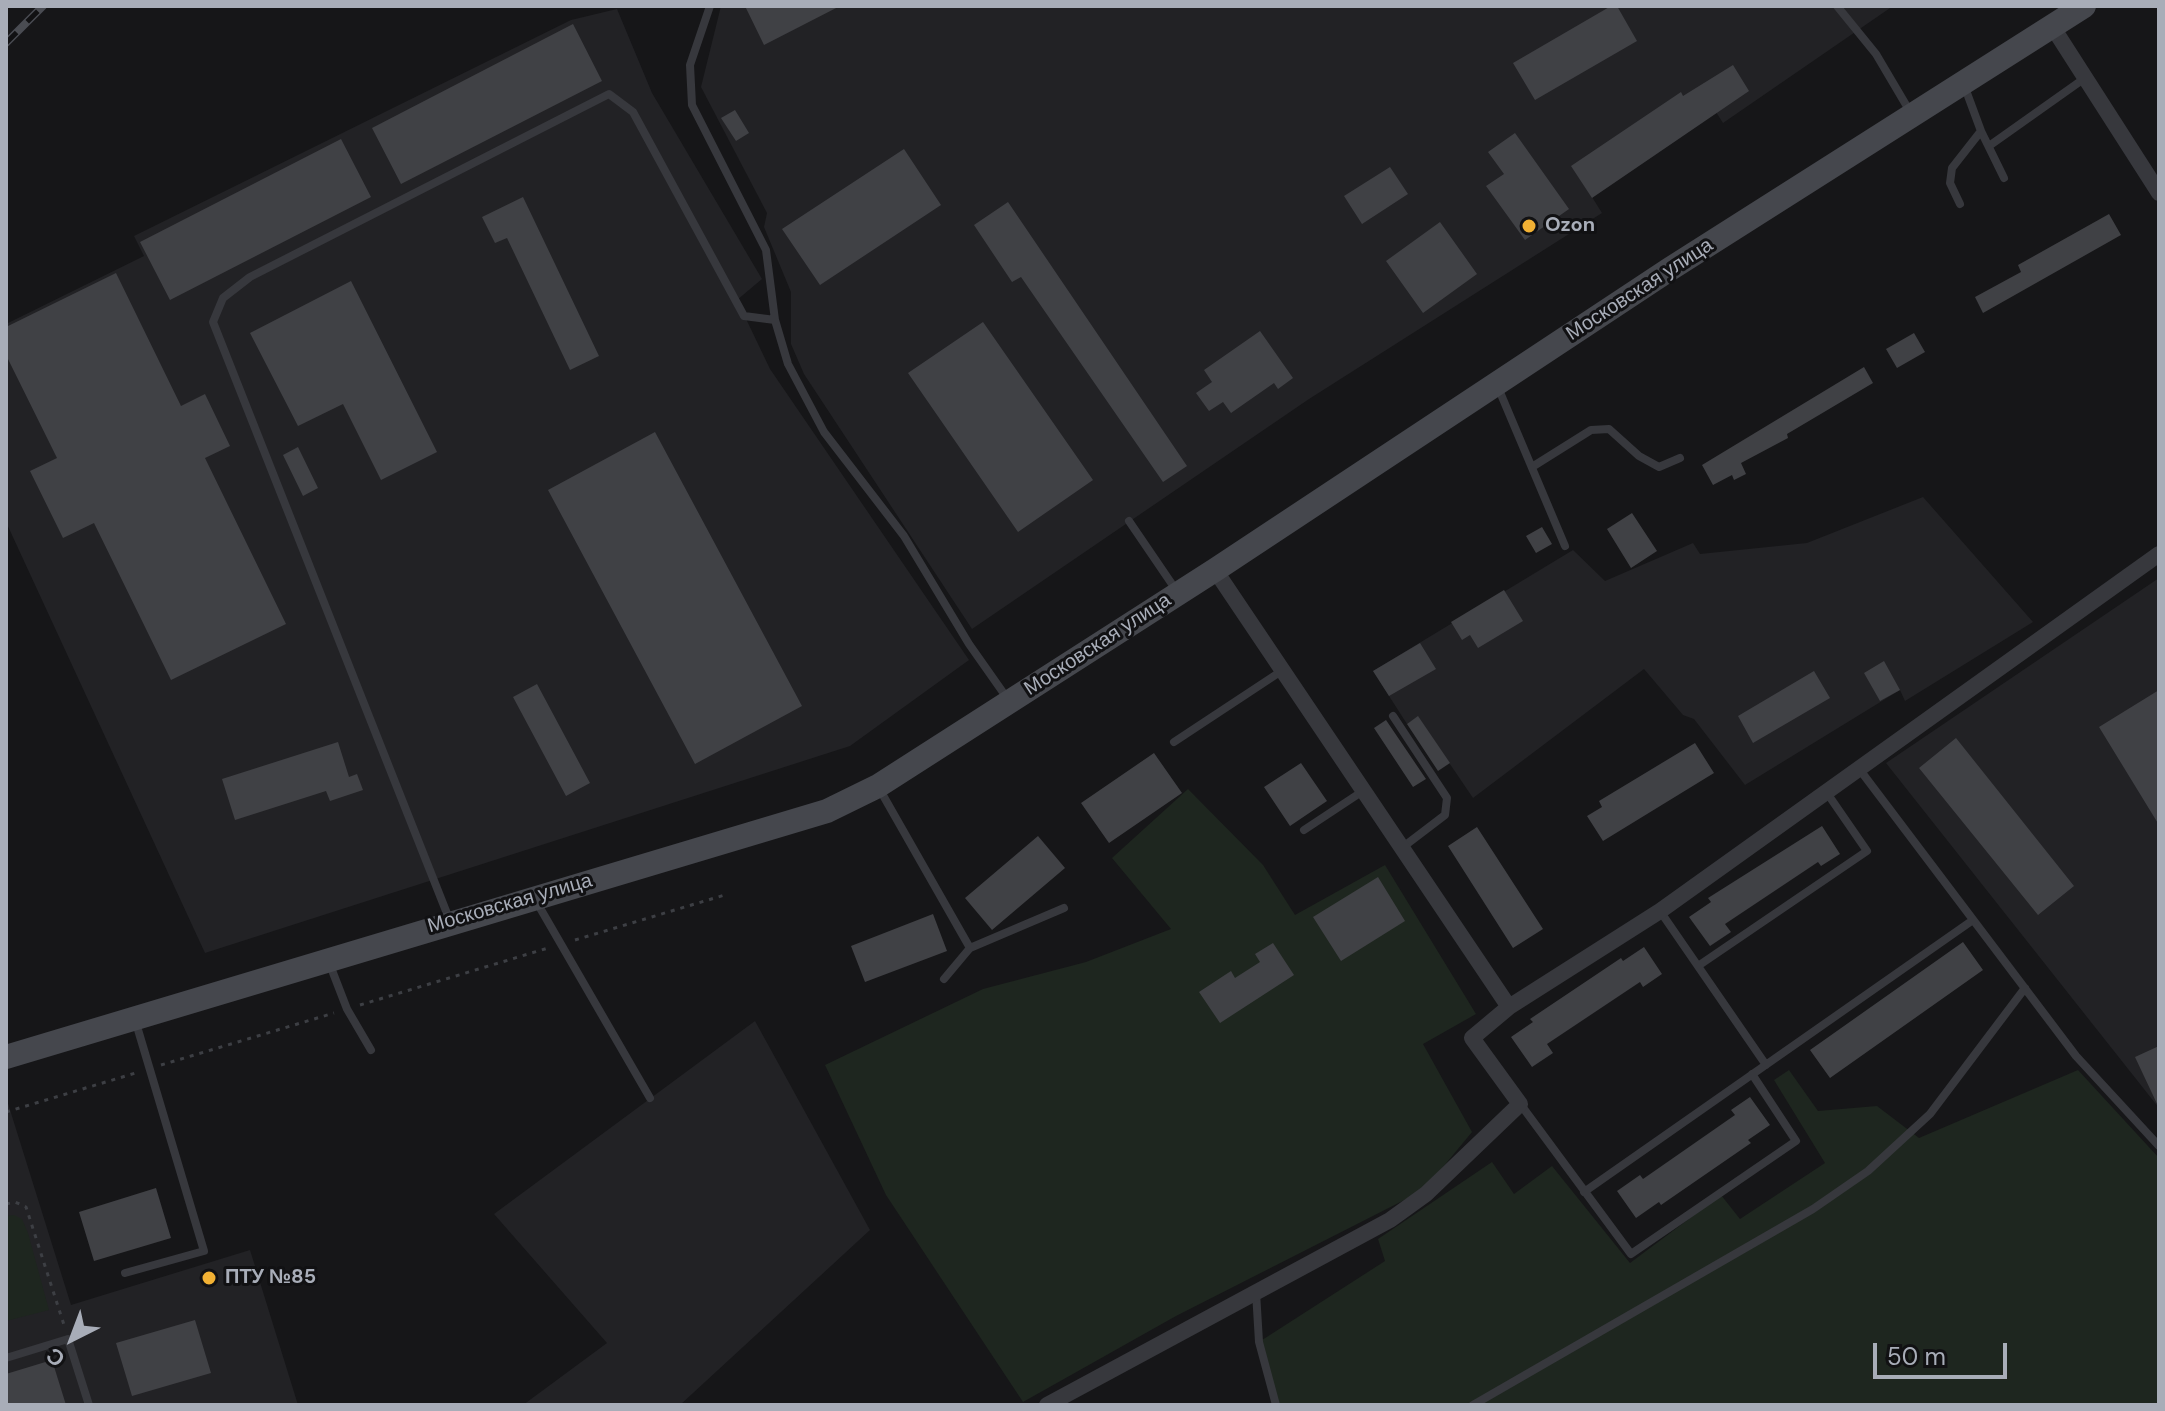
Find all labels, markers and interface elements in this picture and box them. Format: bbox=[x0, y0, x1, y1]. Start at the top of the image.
place label: Ozon bbox=[1545, 214, 1595, 238]
marker: Ozon bbox=[1520, 217, 1538, 235]
street label: Московская улица bbox=[1562, 234, 1718, 346]
street label: Московская улица bbox=[1020, 589, 1176, 701]
street label: Московская улица bbox=[425, 869, 595, 939]
place label: ПТУ №85 bbox=[225, 1266, 316, 1290]
marker: ПТУ №85 bbox=[200, 1269, 218, 1287]
north arrow bbox=[32, 1299, 112, 1379]
scale bar bbox=[1877, 1327, 2011, 1377]
text: С bbox=[40, 1341, 71, 1373]
text: 50 m bbox=[1887, 1341, 1946, 1372]

